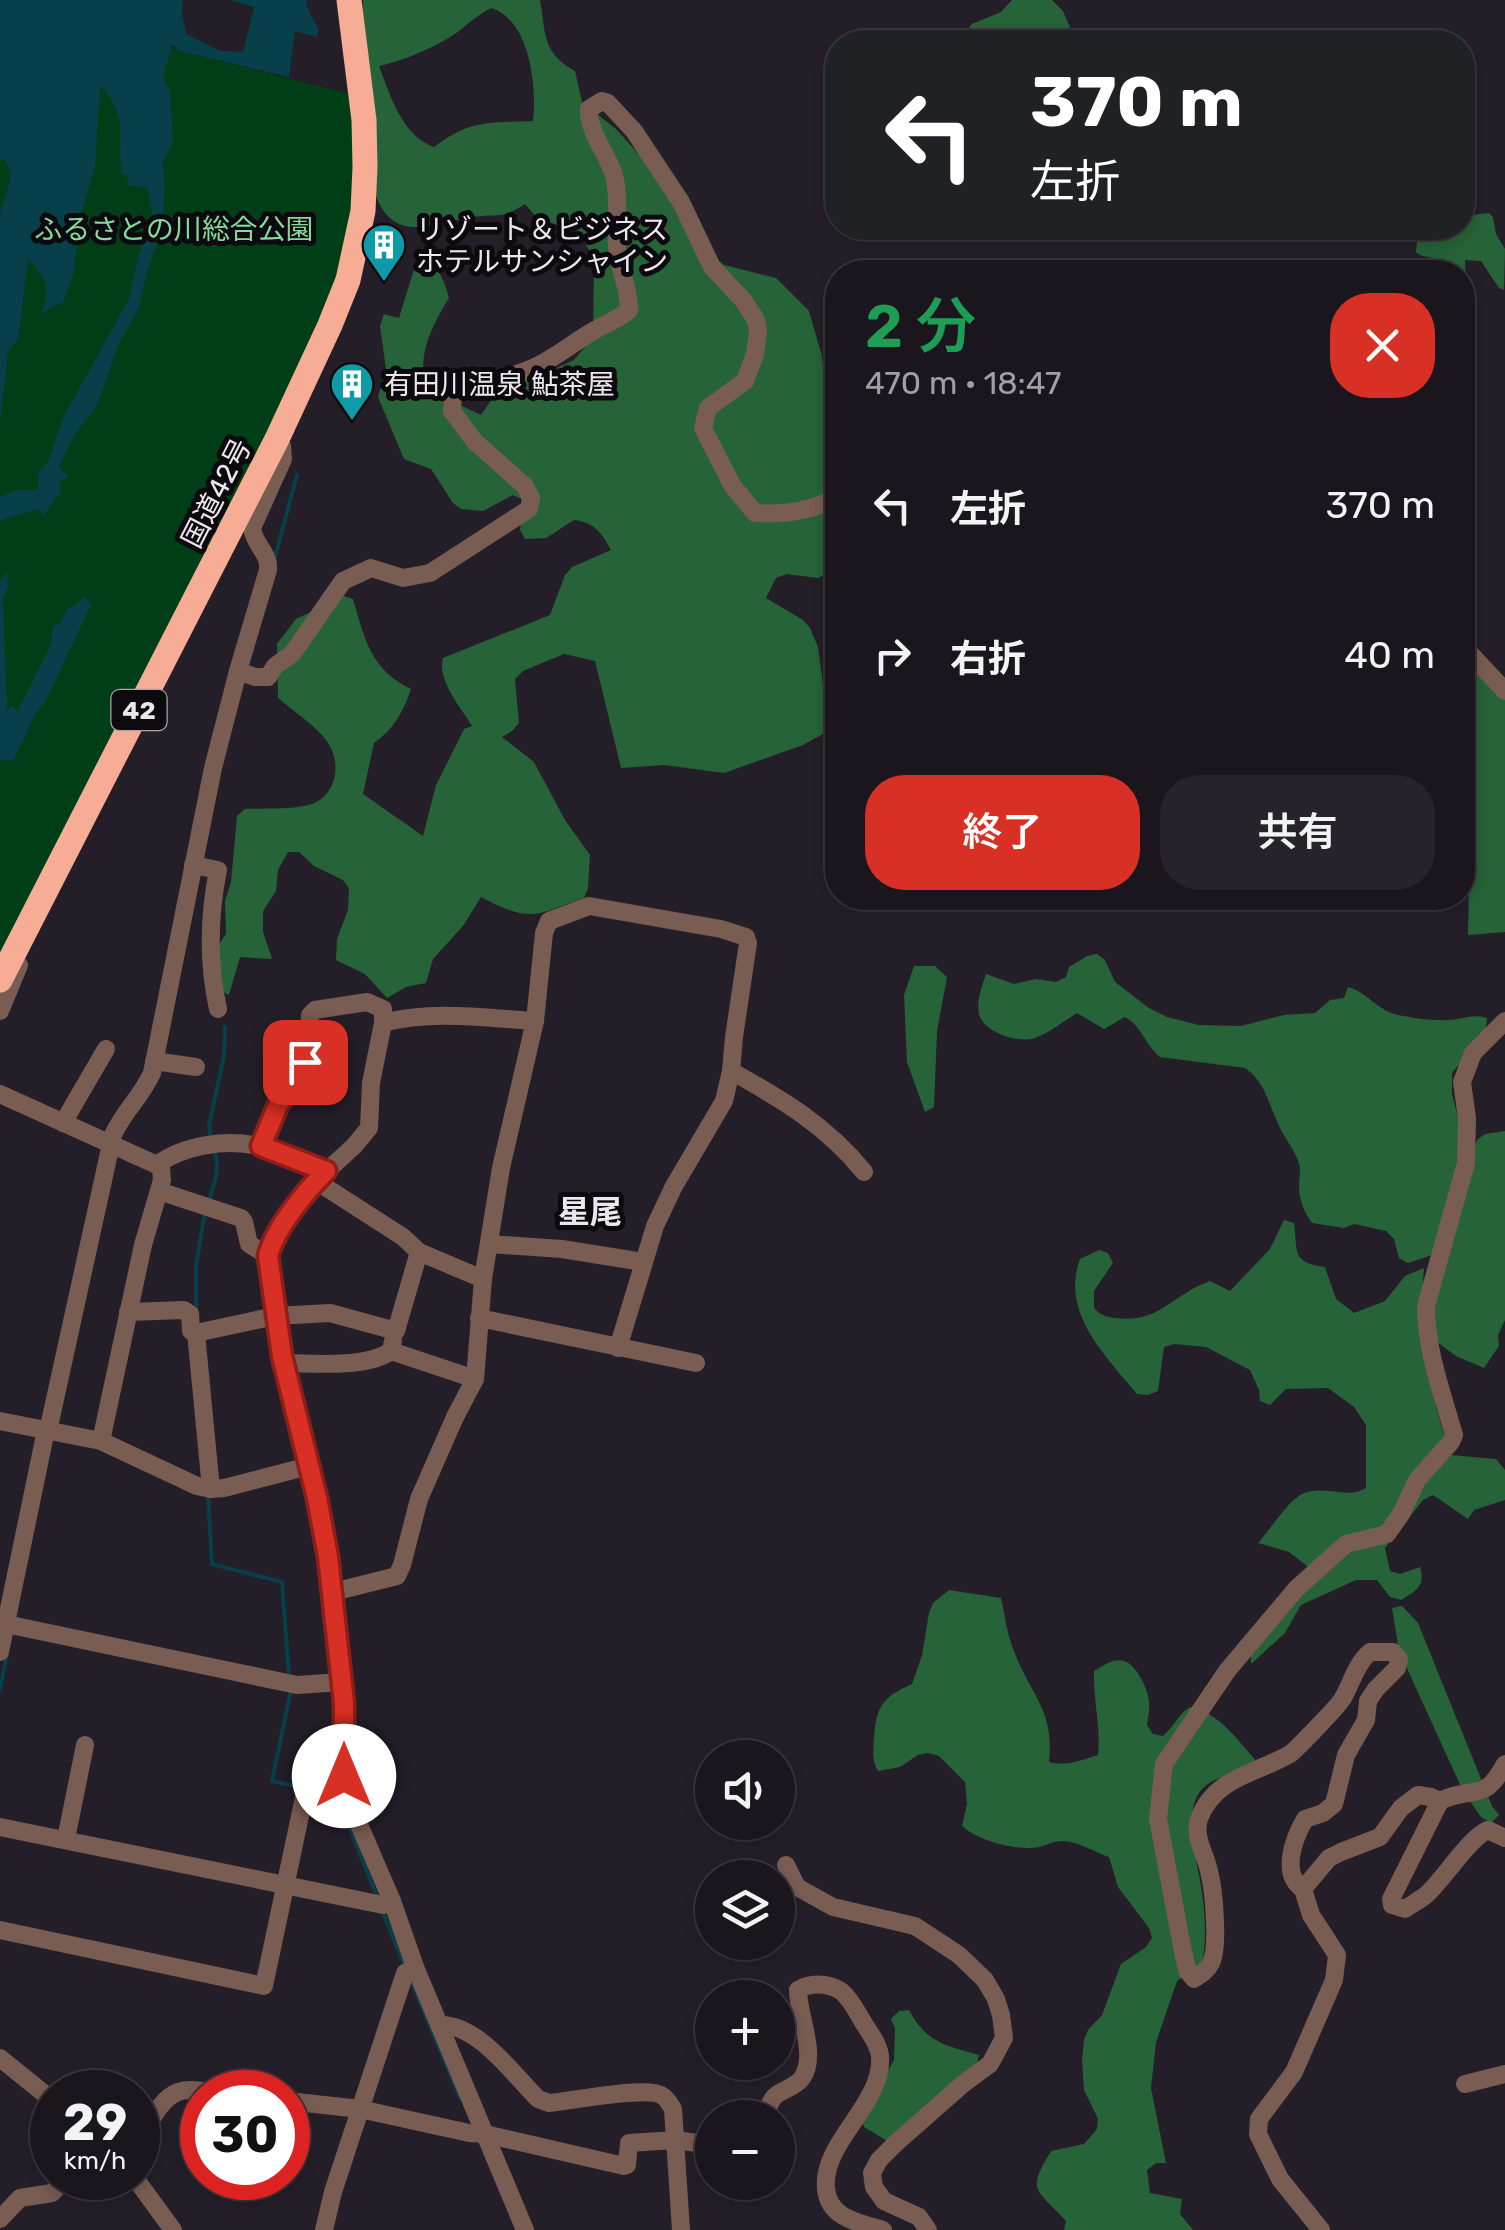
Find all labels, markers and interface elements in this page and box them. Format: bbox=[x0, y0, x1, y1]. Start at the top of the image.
text: 370 m bbox=[1030, 61, 1243, 144]
icon: left bbox=[865, 70, 995, 200]
text: 左折 bbox=[1030, 155, 1120, 208]
park label: ふるさとの川総合公園 bbox=[34, 213, 314, 246]
place label: リゾート＆ビジネス ホテルサンシャイン bbox=[416, 213, 668, 278]
building icon: リゾート＆ビジネス ホテルサンシャイン bbox=[361, 222, 407, 283]
text: 2 分 bbox=[865, 291, 976, 362]
button: close bbox=[1330, 293, 1435, 398]
building icon: 有田川温泉 鮎茶屋 bbox=[329, 361, 375, 422]
text: 470 m · 18:47 bbox=[865, 364, 1062, 402]
place label: 有田川温泉 鮎茶屋 bbox=[384, 368, 615, 401]
street label: 国道42号 bbox=[175, 433, 258, 553]
icon: left bbox=[865, 478, 920, 533]
text: 370 m bbox=[1325, 482, 1435, 528]
text: 左折 bbox=[950, 486, 1026, 532]
icon: right bbox=[865, 628, 920, 683]
text: 40 m bbox=[1344, 632, 1435, 678]
text: 右折 bbox=[950, 636, 1026, 682]
road number: 42 bbox=[112, 690, 166, 730]
button: 終了 bbox=[865, 775, 1140, 890]
button: 共有 bbox=[1160, 775, 1435, 890]
pin bbox=[263, 1020, 348, 1105]
icon: arrive bbox=[278, 1035, 333, 1090]
district label: 星尾 bbox=[558, 1193, 622, 1231]
position arrow bbox=[292, 1724, 396, 1828]
map controls bbox=[695, 1740, 795, 2200]
button: sound bbox=[695, 1740, 795, 1840]
button: layers bbox=[695, 1860, 795, 1960]
button: + bbox=[695, 1980, 795, 2080]
speed limit sign: 30 bbox=[180, 2070, 310, 2200]
text: 29 bbox=[63, 2093, 127, 2153]
button: − bbox=[695, 2100, 795, 2200]
text: km/h bbox=[64, 2146, 126, 2175]

